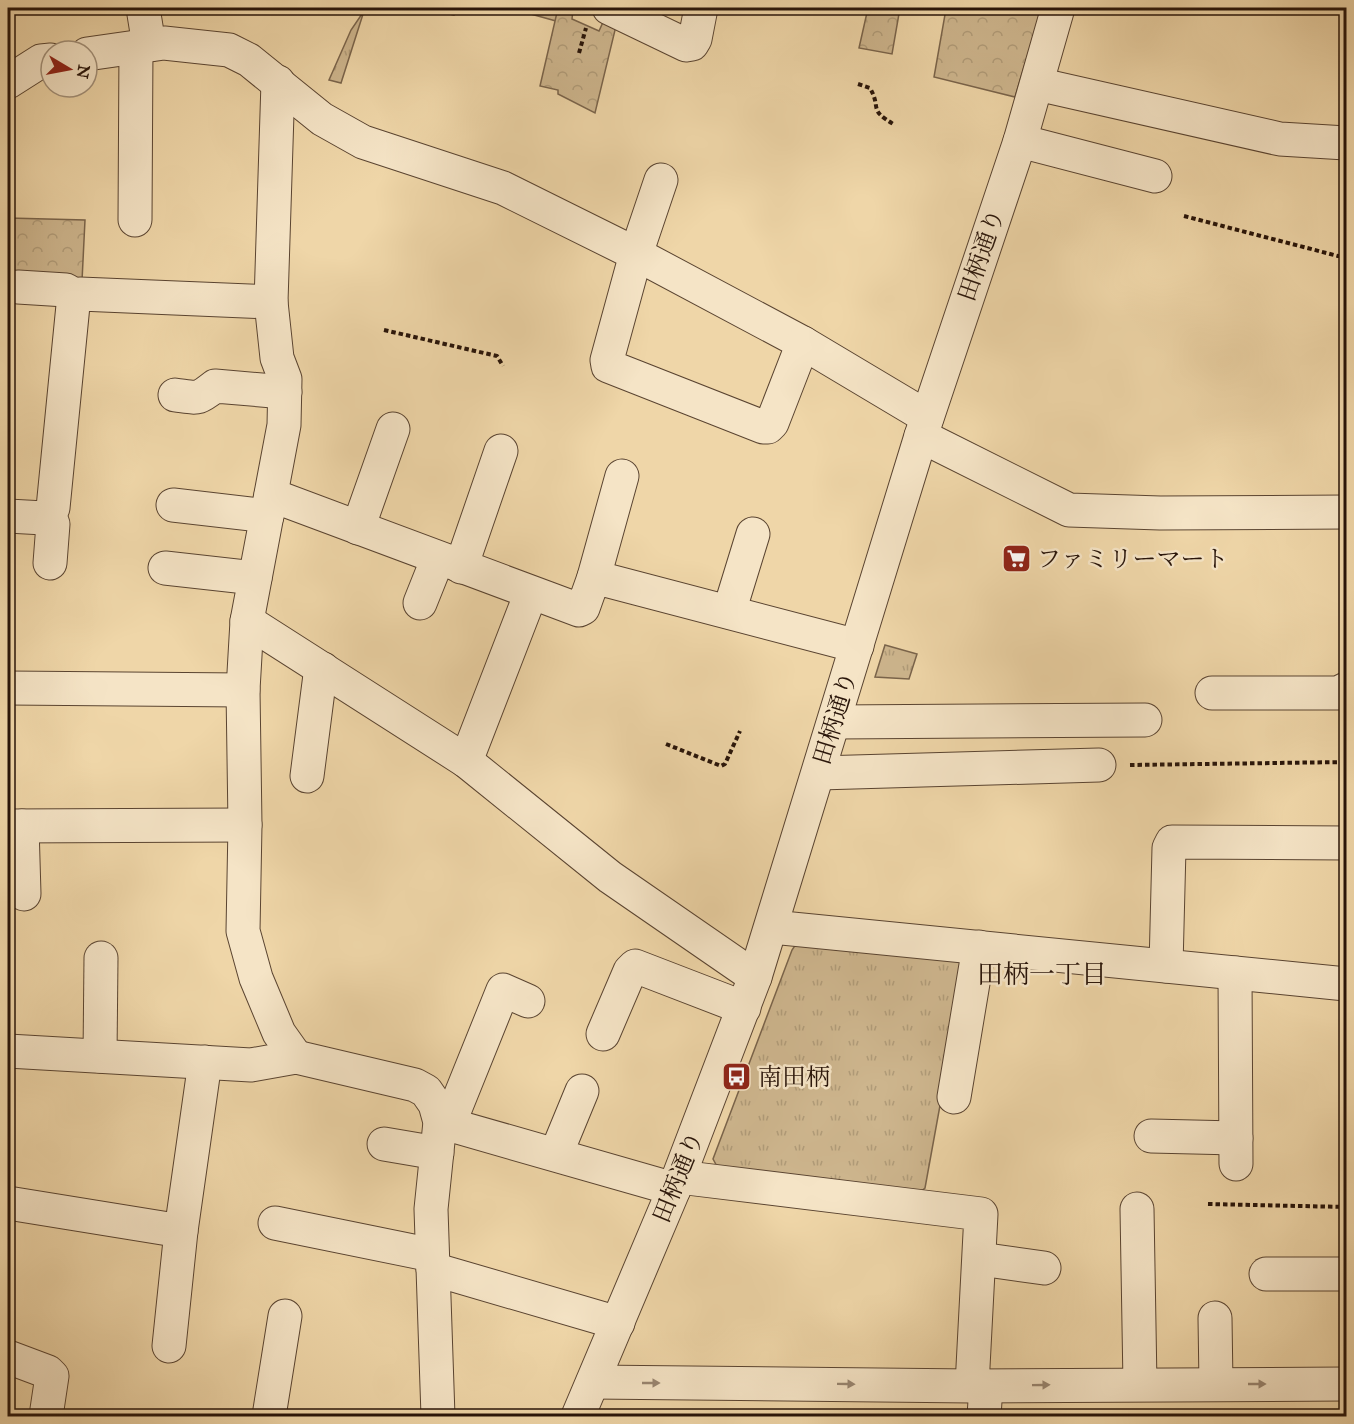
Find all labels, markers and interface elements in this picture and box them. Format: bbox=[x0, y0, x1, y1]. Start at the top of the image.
north arrow bbox=[39, 39, 99, 99]
text: N bbox=[73, 63, 94, 80]
street label: 田柄通り bbox=[951, 205, 1011, 305]
supermarket icon: ファミリーマート bbox=[1000, 543, 1032, 575]
place label: ファミリーマート bbox=[1037, 544, 1229, 574]
street label: 田柄通り bbox=[807, 668, 863, 768]
district label: 田柄一丁目 bbox=[977, 958, 1107, 990]
bus stop icon: 南田柄 bbox=[721, 1061, 753, 1093]
place label: 南田柄 bbox=[758, 1062, 830, 1092]
street label: 田柄通り bbox=[646, 1127, 710, 1227]
one-way arrow bbox=[642, 1378, 661, 1388]
one-way arrow bbox=[1248, 1379, 1267, 1389]
one-way arrow bbox=[837, 1380, 856, 1389]
one-way arrow bbox=[1032, 1380, 1051, 1390]

